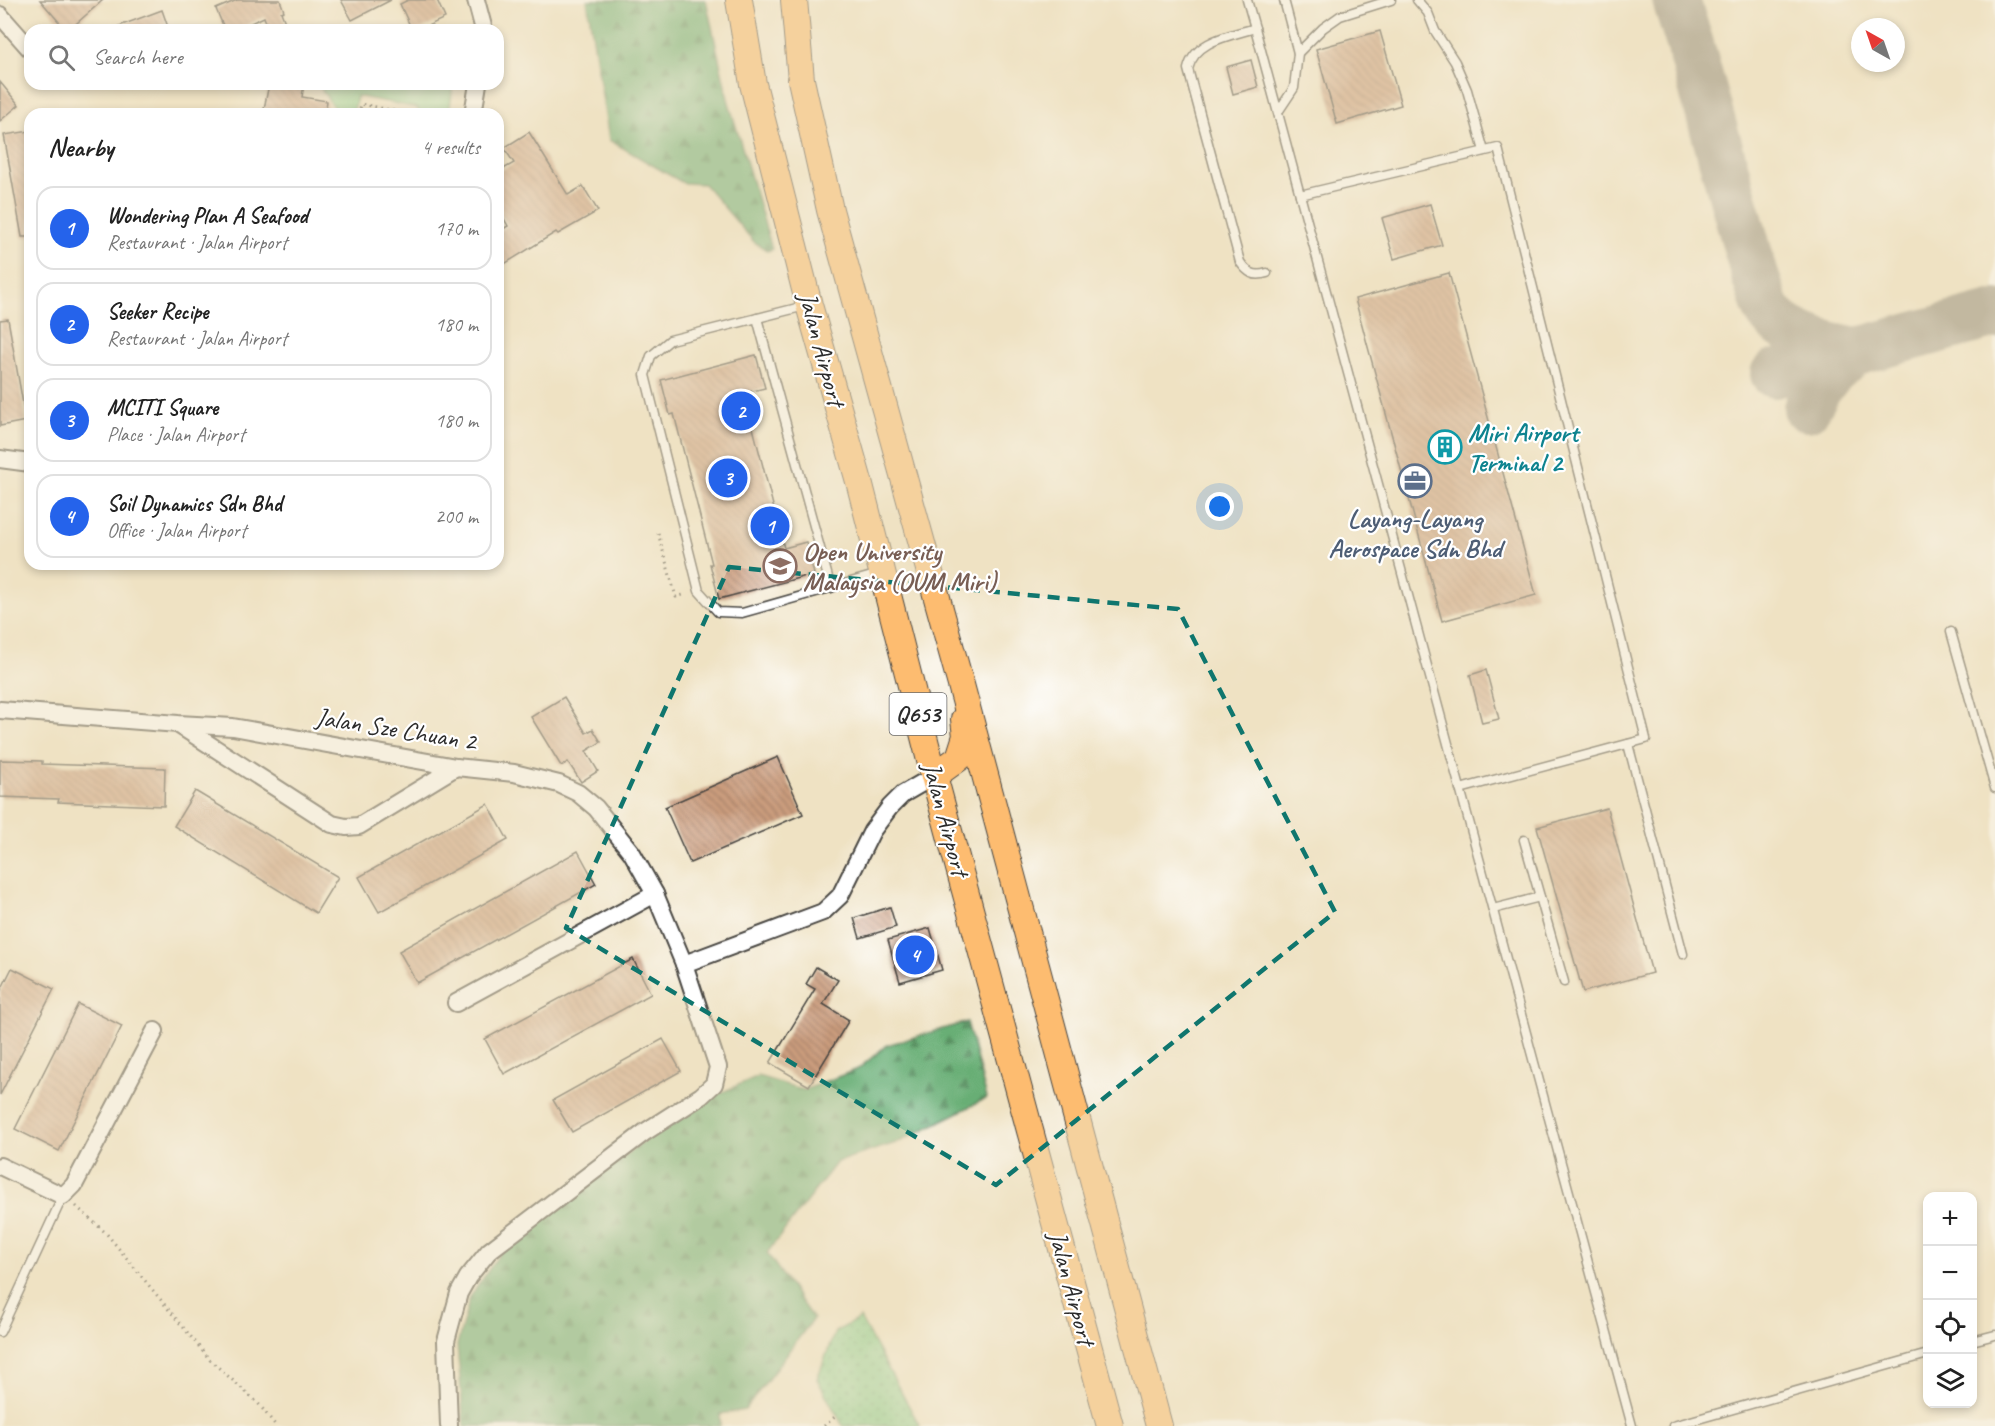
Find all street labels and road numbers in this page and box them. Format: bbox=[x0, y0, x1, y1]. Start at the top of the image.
street label: Jalan Airport bbox=[791, 287, 854, 413]
road number: Q653 bbox=[890, 693, 946, 735]
street label: Jalan Sze Chuan 2 bbox=[312, 700, 481, 758]
street label: Jalan Airport bbox=[915, 757, 978, 883]
street label: Jalan Airport bbox=[1041, 1226, 1104, 1352]

